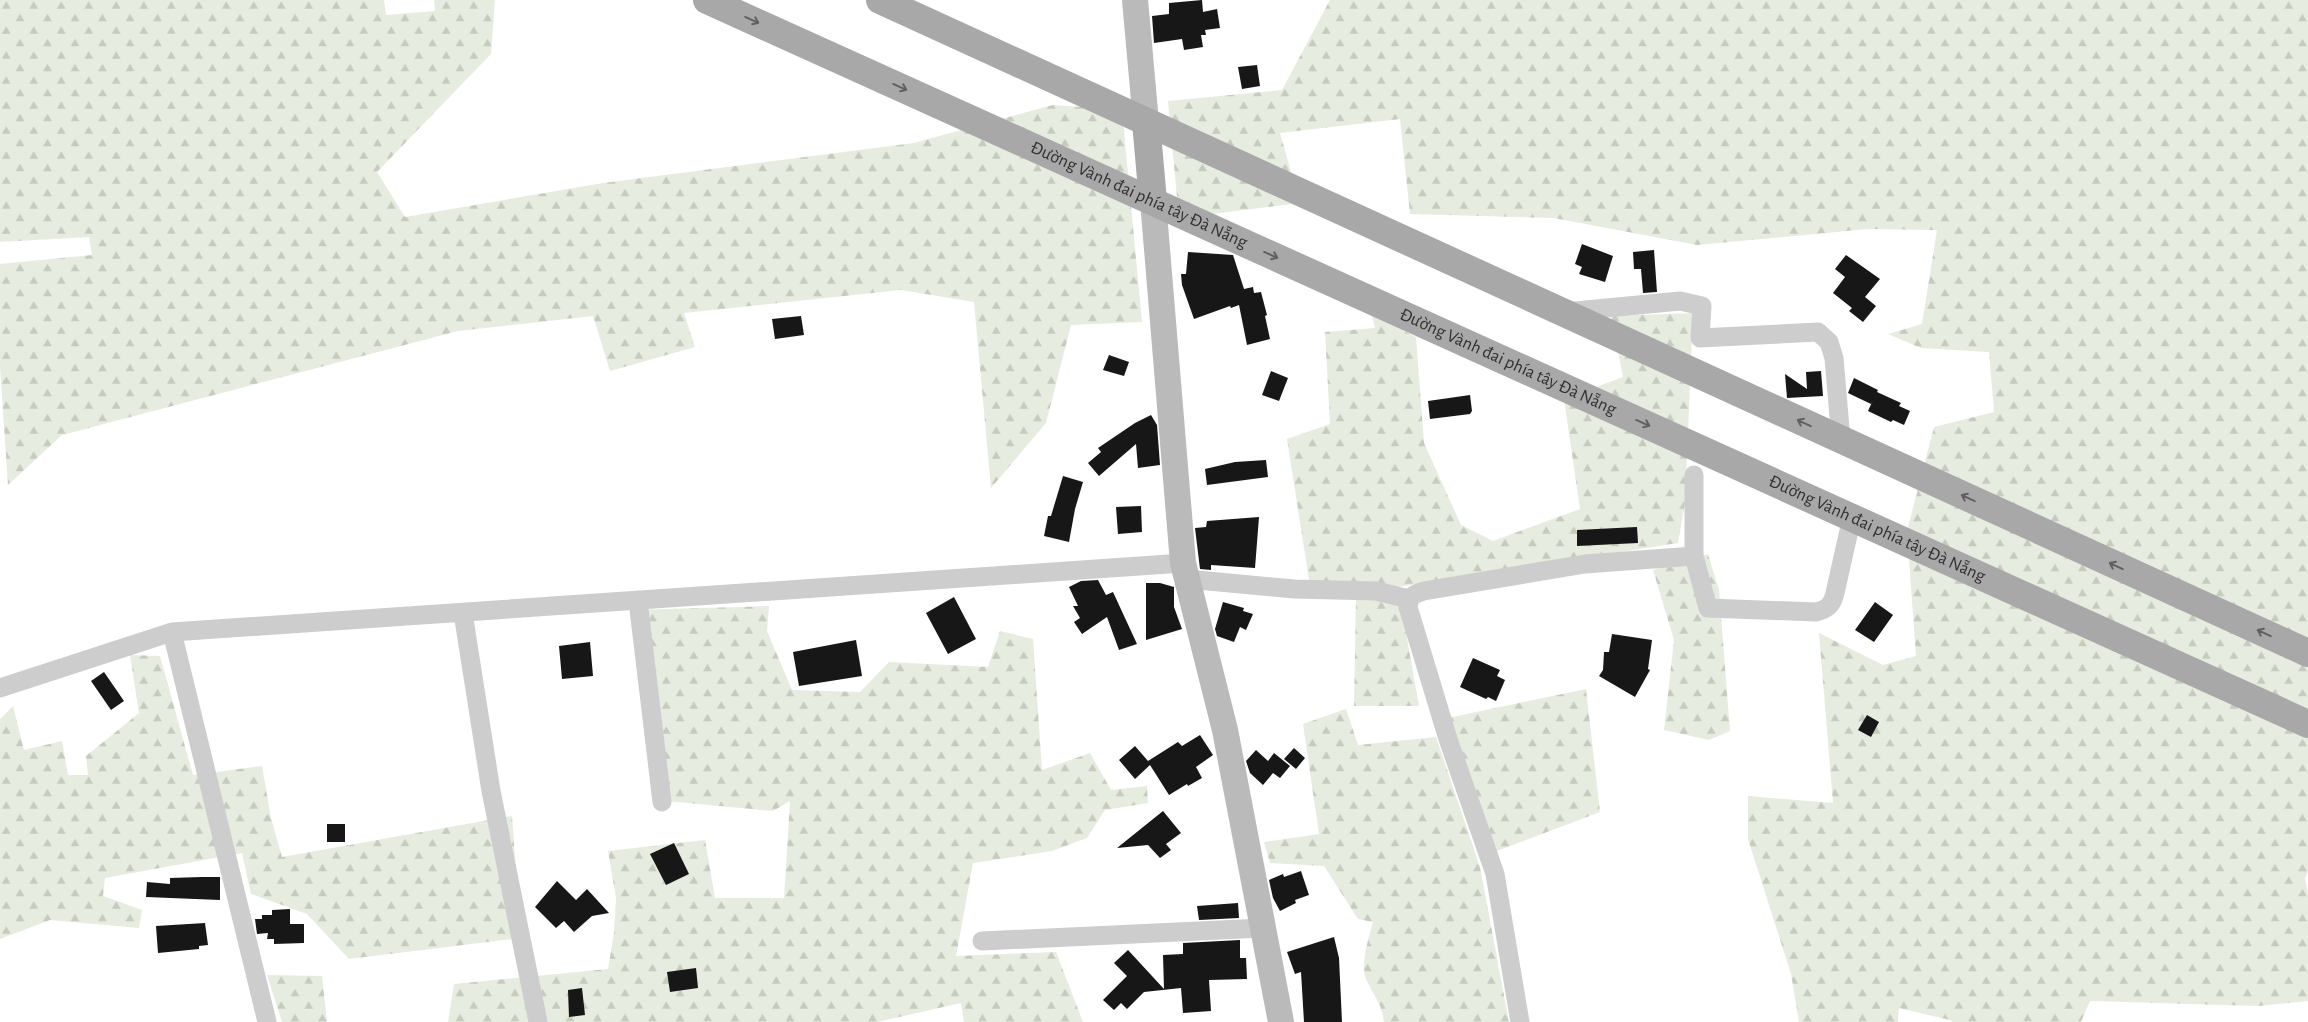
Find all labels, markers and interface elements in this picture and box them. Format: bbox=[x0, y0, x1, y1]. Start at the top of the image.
one-way arrow bbox=[744, 16, 759, 25]
one-way arrow bbox=[892, 83, 907, 92]
street label: Đường Vành đai phía tây Đà Nẵng bbox=[1028, 139, 1250, 252]
one-way arrow bbox=[1263, 251, 1278, 260]
street label: Đường Vành đai phía tây Đà Nẵng bbox=[1397, 305, 1619, 419]
one-way arrow bbox=[1635, 418, 1650, 428]
one-way arrow bbox=[1797, 418, 1812, 428]
street label: Đường Vành đai phía tây Đà Nẵng bbox=[1766, 472, 1988, 586]
one-way arrow bbox=[1961, 493, 1976, 502]
one-way arrow bbox=[2109, 560, 2124, 570]
one-way arrow bbox=[2257, 628, 2272, 638]

